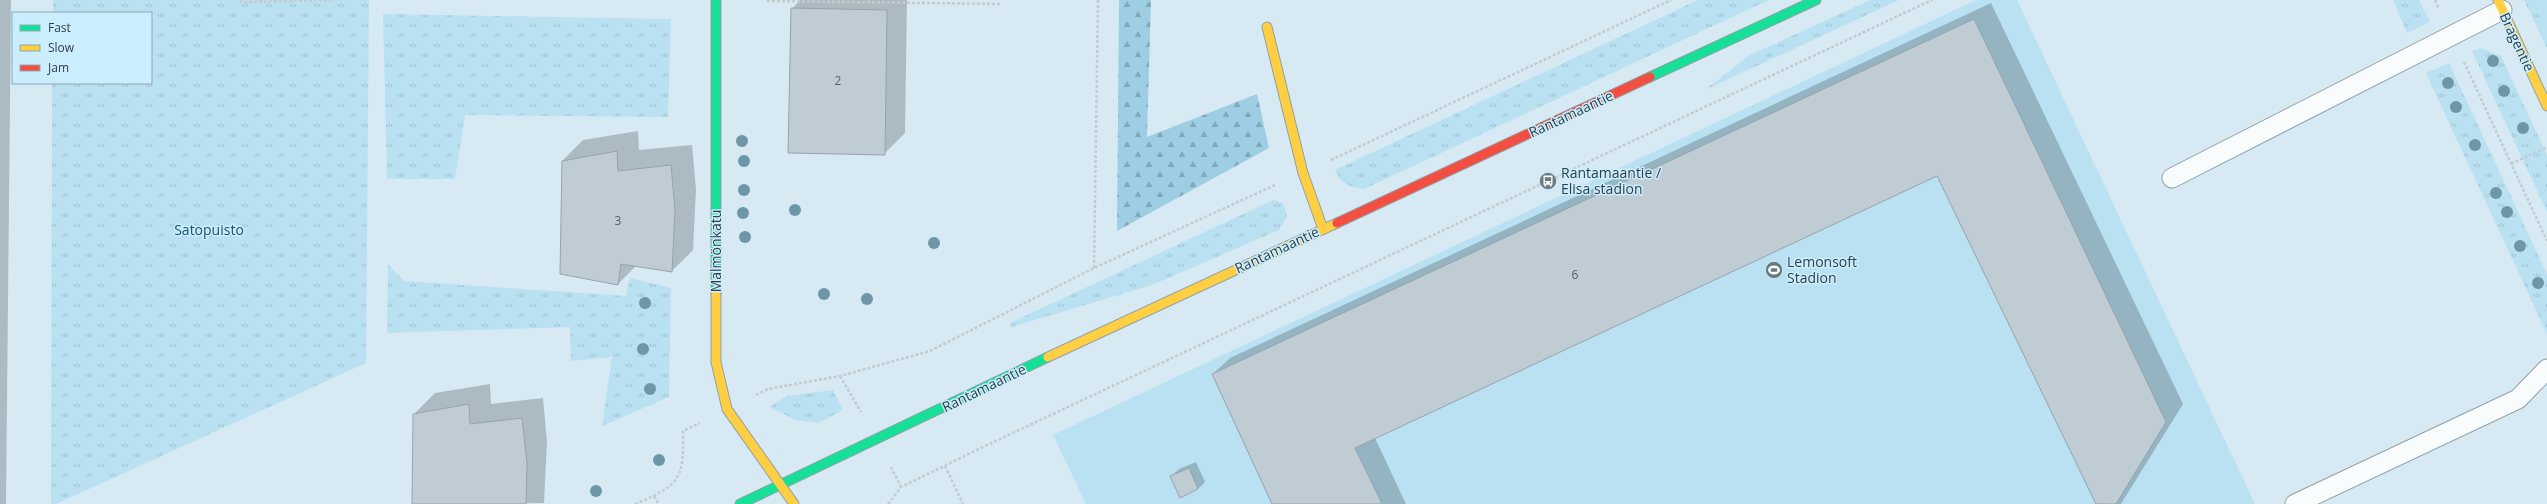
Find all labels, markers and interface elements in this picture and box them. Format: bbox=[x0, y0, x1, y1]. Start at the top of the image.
street label: Bragentie bbox=[2496, 9, 2539, 74]
legend bbox=[12, 12, 152, 84]
text: Fast bbox=[48, 19, 71, 36]
text: Slow bbox=[48, 39, 75, 56]
text: Jam bbox=[47, 59, 69, 76]
house number: 2 bbox=[835, 72, 842, 89]
street label: Rantamaantie bbox=[1525, 86, 1616, 141]
place label: Rantamaantie / Elisa stadion bbox=[1561, 163, 1661, 198]
bus stop icon: Rantamaantie / Elisa stadion bbox=[1538, 171, 1558, 191]
street label: Malmönkatu bbox=[706, 210, 725, 292]
house number: 3 bbox=[615, 212, 622, 229]
park label: Satopuisto bbox=[174, 220, 244, 239]
street label: Rantamaantie bbox=[1231, 222, 1322, 277]
place label: Lemonsoft Stadion bbox=[1787, 252, 1857, 287]
sports icon: Lemonsoft Stadion bbox=[1764, 260, 1784, 280]
house number: 6 bbox=[1572, 266, 1579, 283]
street label: Rantamaantie bbox=[939, 359, 1029, 416]

